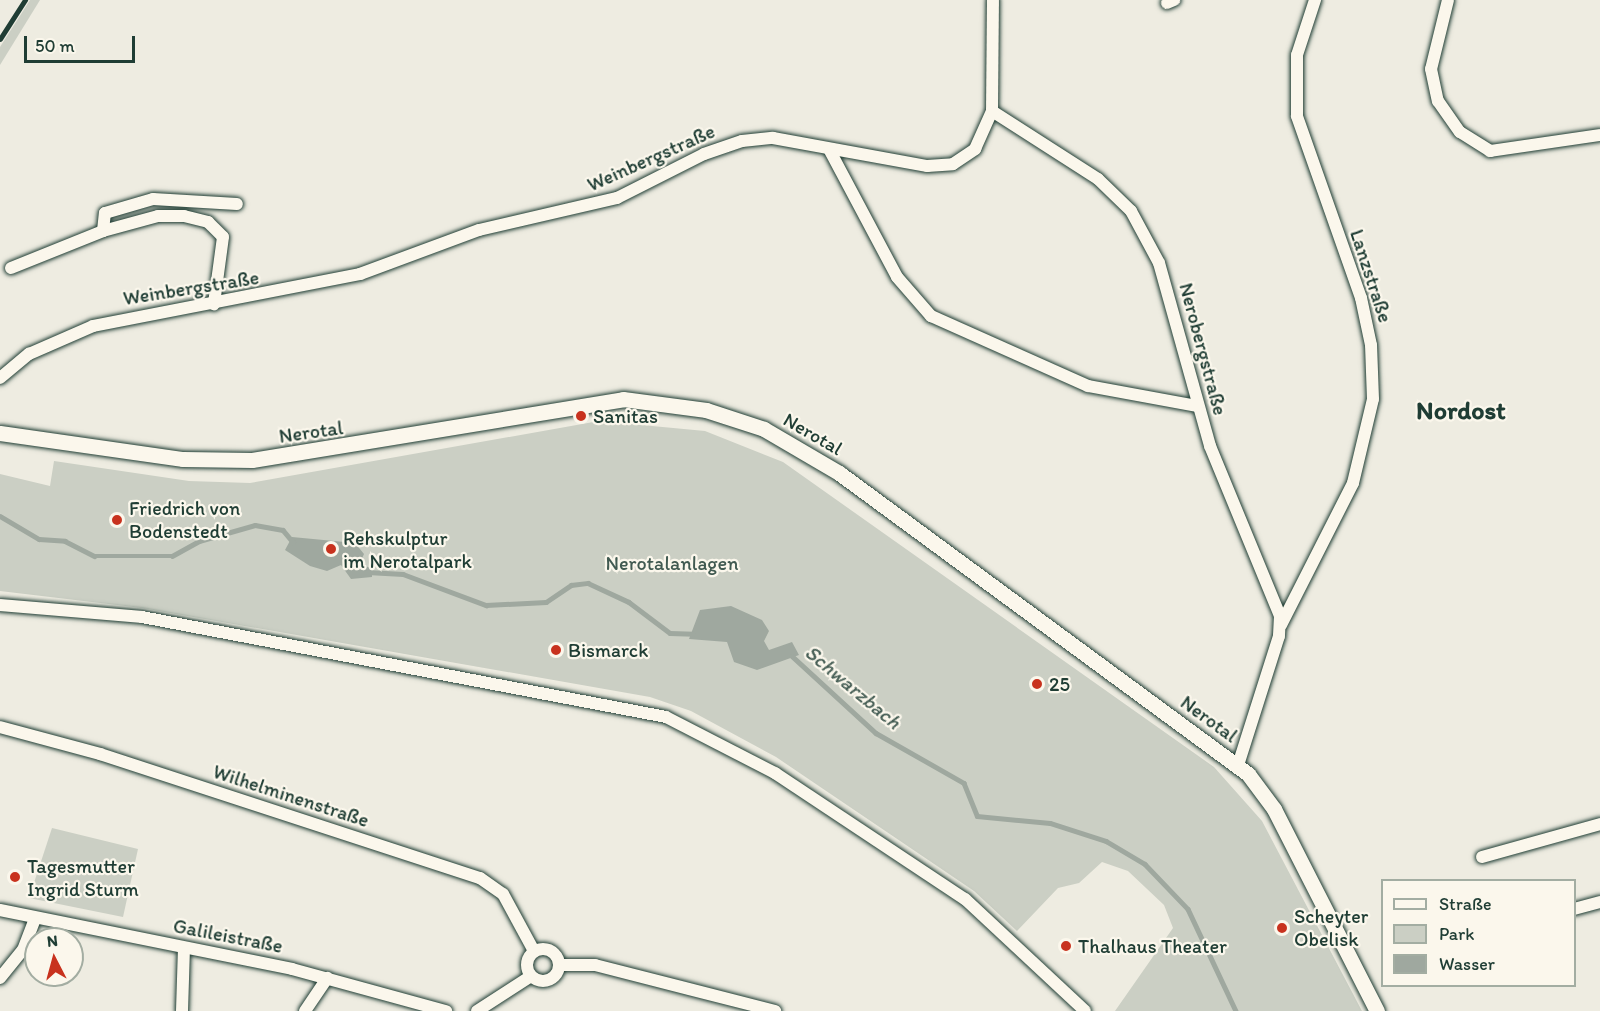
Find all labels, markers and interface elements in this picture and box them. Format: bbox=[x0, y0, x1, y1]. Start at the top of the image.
scale bar bbox=[27, 24, 138, 62]
text: 50 m bbox=[35, 35, 75, 57]
street label: Weinbergstraße bbox=[583, 119, 719, 197]
street label: Lanzstraße bbox=[1345, 226, 1397, 326]
street label: Weinbergstraße bbox=[121, 265, 261, 311]
street label: Nerobergstraße bbox=[1174, 280, 1232, 418]
district label: Nordost bbox=[1416, 395, 1506, 427]
place label: Sanitas bbox=[593, 404, 658, 428]
street label: Nerotal bbox=[779, 407, 847, 461]
marker: Sanitas bbox=[574, 409, 588, 423]
street label: Nerotal bbox=[277, 416, 345, 448]
place label: Friedrich von Bodenstedt bbox=[129, 496, 239, 543]
marker: Friedrich von Bodenstedt bbox=[110, 513, 124, 527]
place label: Rehskulptur im Nerotalpark bbox=[343, 526, 473, 573]
marker: Rehskulptur im Nerotalpark bbox=[324, 542, 338, 556]
park label: Nerotalanlagen bbox=[605, 551, 739, 575]
place label: Bismarck bbox=[568, 638, 648, 662]
water label: Schwarzbach bbox=[800, 640, 906, 734]
marker: Bismarck bbox=[549, 643, 563, 657]
place label: 25 bbox=[1049, 672, 1070, 696]
marker: 25 bbox=[1030, 677, 1044, 691]
street label: Nerotal bbox=[1176, 690, 1242, 748]
street label: Wilhelminenstraße bbox=[210, 759, 372, 833]
place label: Tagesmutter Ingrid Sturm bbox=[27, 854, 139, 901]
marker: Tagesmutter Ingrid Sturm bbox=[8, 870, 22, 884]
legend bbox=[1381, 879, 1576, 987]
text: Straße bbox=[1439, 893, 1492, 915]
place label: Scheyter Obelisk bbox=[1294, 904, 1368, 951]
street label: Galileistraße bbox=[171, 914, 285, 958]
marker: Scheyter Obelisk bbox=[1275, 921, 1289, 935]
text: Park bbox=[1439, 923, 1474, 945]
north arrow bbox=[24, 927, 84, 987]
text: N bbox=[46, 931, 59, 951]
place label: Thalhaus Theater bbox=[1078, 934, 1227, 958]
marker: Thalhaus Theater bbox=[1059, 939, 1073, 953]
text: Wasser bbox=[1439, 953, 1495, 975]

